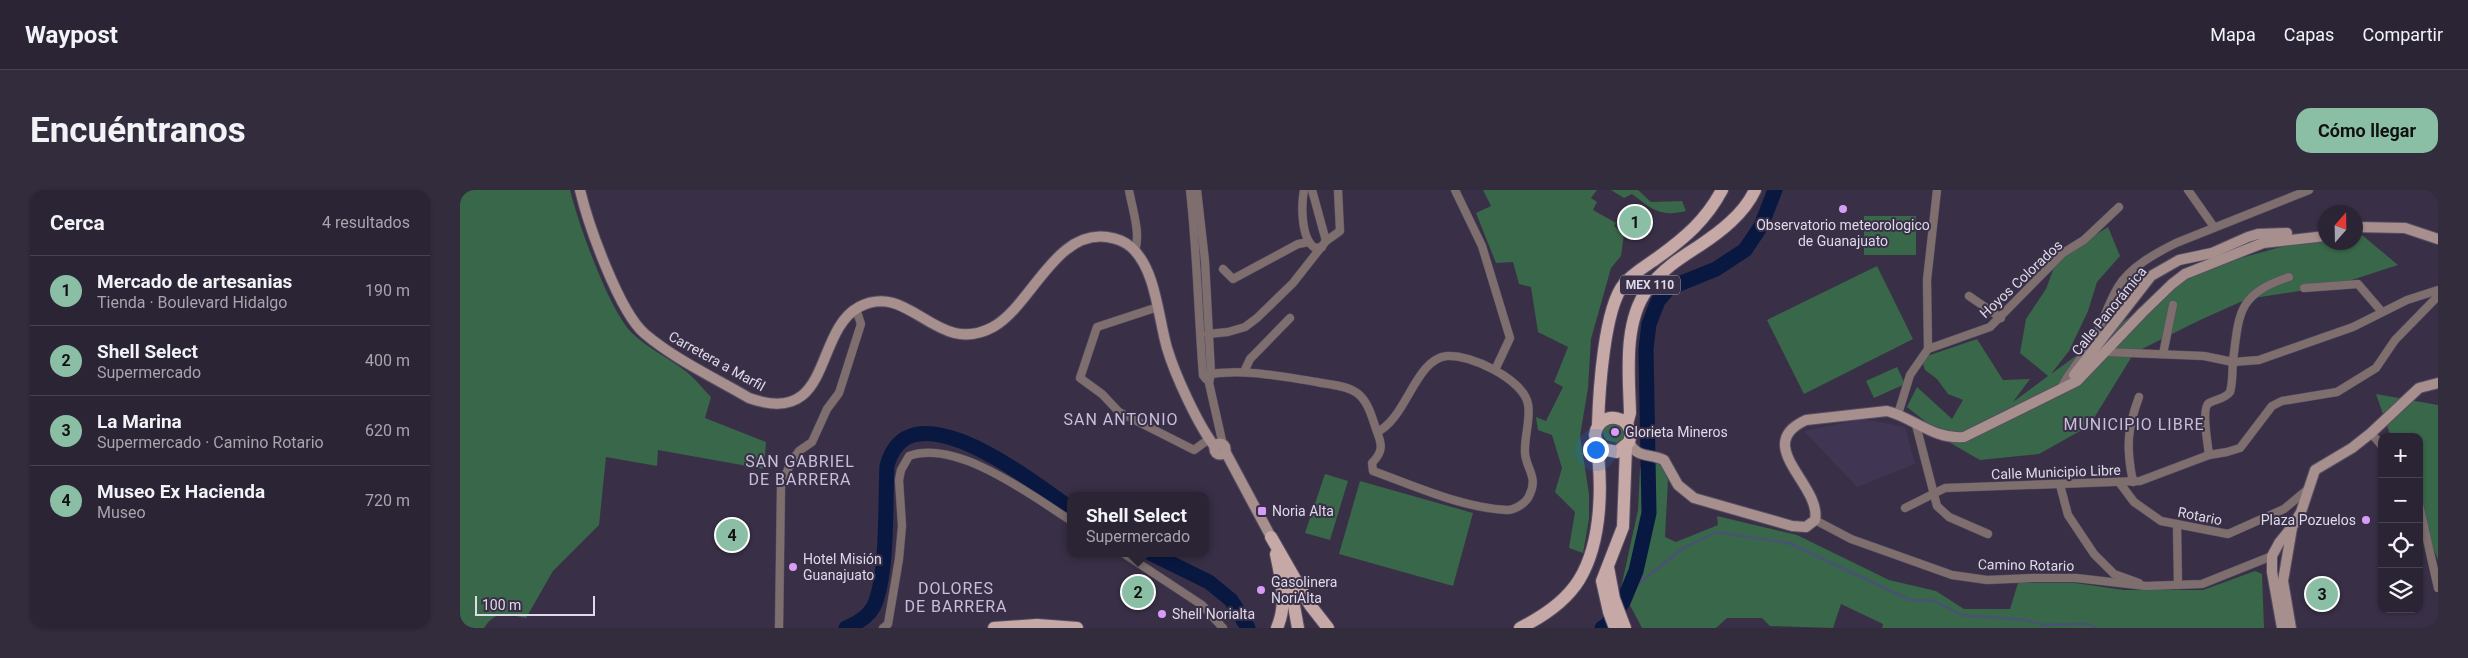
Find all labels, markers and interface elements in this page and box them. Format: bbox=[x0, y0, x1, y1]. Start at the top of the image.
text: Waypost bbox=[25, 21, 118, 49]
text: Mapa bbox=[2210, 24, 2256, 45]
text: Capas bbox=[2284, 24, 2334, 45]
text: Compartir bbox=[2362, 24, 2443, 45]
button: Cómo llegar bbox=[2296, 108, 2438, 153]
text: Encuéntranos bbox=[30, 110, 246, 151]
pin: 1 bbox=[1619, 203, 1651, 241]
marker: Observatorio meteorologico de Guanajuato bbox=[1837, 203, 1849, 215]
north arrow bbox=[2318, 205, 2363, 250]
text: Cerca bbox=[50, 211, 105, 235]
text: 4 resultados bbox=[322, 213, 410, 232]
place label: Observatorio meteorologico de Guanajuato bbox=[1756, 217, 1930, 249]
street label: Hoyos Colorados bbox=[1977, 237, 2065, 321]
street label: Calle Panorámica bbox=[2068, 264, 2150, 358]
text: Mercado de artesanias bbox=[97, 270, 292, 293]
road number: MEX 110 bbox=[1620, 276, 1680, 294]
text: 1 bbox=[61, 281, 71, 300]
text: 190 m bbox=[365, 281, 410, 300]
text: Tienda · Boulevard Hidalgo bbox=[97, 293, 287, 312]
street label: Carretera a Marfil bbox=[666, 328, 768, 394]
text: Shell Select bbox=[97, 340, 198, 363]
text: 2 bbox=[61, 351, 71, 370]
text: 400 m bbox=[365, 351, 410, 370]
text: Supermercado bbox=[97, 363, 201, 382]
text: La Marina bbox=[97, 410, 182, 433]
district label: SAN ANTONIO bbox=[1063, 410, 1179, 429]
district label: MUNICIPIO LIBRE bbox=[2063, 415, 2205, 434]
text: 3 bbox=[61, 421, 71, 440]
text: 620 m bbox=[365, 421, 410, 440]
place label: Glorieta Mineros bbox=[1625, 424, 1728, 440]
marker: Glorieta Mineros bbox=[1609, 426, 1621, 438]
text: Supermercado · Camino Rotario bbox=[97, 433, 324, 452]
map controls bbox=[2378, 433, 2423, 613]
button: + bbox=[2378, 433, 2423, 478]
your location bbox=[1583, 437, 1609, 463]
district label: SAN GABRIEL DE BARRERA bbox=[745, 452, 855, 489]
street label: Calle Municipio Libre bbox=[1991, 462, 2121, 482]
button: − bbox=[2378, 478, 2423, 523]
text: Museo Ex Hacienda bbox=[97, 480, 265, 503]
text: 4 bbox=[61, 491, 71, 510]
text: 720 m bbox=[365, 491, 410, 510]
popup bbox=[1067, 492, 1209, 557]
text: Museo bbox=[97, 503, 146, 522]
place label: Noria Alta bbox=[1272, 503, 1334, 519]
text: Shell Select bbox=[1086, 504, 1187, 527]
street label: Rotario bbox=[2176, 504, 2224, 528]
marker: Noria Alta bbox=[1256, 505, 1268, 517]
place label: Plaza Pozuelos bbox=[2261, 512, 2356, 528]
marker: Plaza Pozuelos bbox=[2360, 514, 2372, 526]
pin: 4 bbox=[716, 516, 748, 554]
button: locate bbox=[2378, 523, 2423, 568]
text: Supermercado bbox=[1086, 527, 1190, 546]
place label: Hotel Misión Guanajuato bbox=[803, 551, 882, 583]
street label: Camino Rotario bbox=[1978, 556, 2074, 574]
marker: Hotel Misión Guanajuato bbox=[787, 561, 799, 573]
button: layers bbox=[2378, 568, 2423, 613]
pin: 2 bbox=[1122, 573, 1154, 611]
place label: Gasolinera NoriAlta bbox=[1271, 574, 1337, 606]
pin: 3 bbox=[2306, 575, 2338, 613]
district label: DOLORES DE BARRERA bbox=[904, 579, 1008, 616]
marker: Gasolinera NoriAlta bbox=[1255, 584, 1267, 596]
scale bar bbox=[475, 593, 595, 616]
text: 100 m bbox=[482, 597, 521, 613]
place label: Shell Norialta bbox=[1172, 606, 1255, 622]
marker: Shell Norialta bbox=[1156, 608, 1168, 620]

